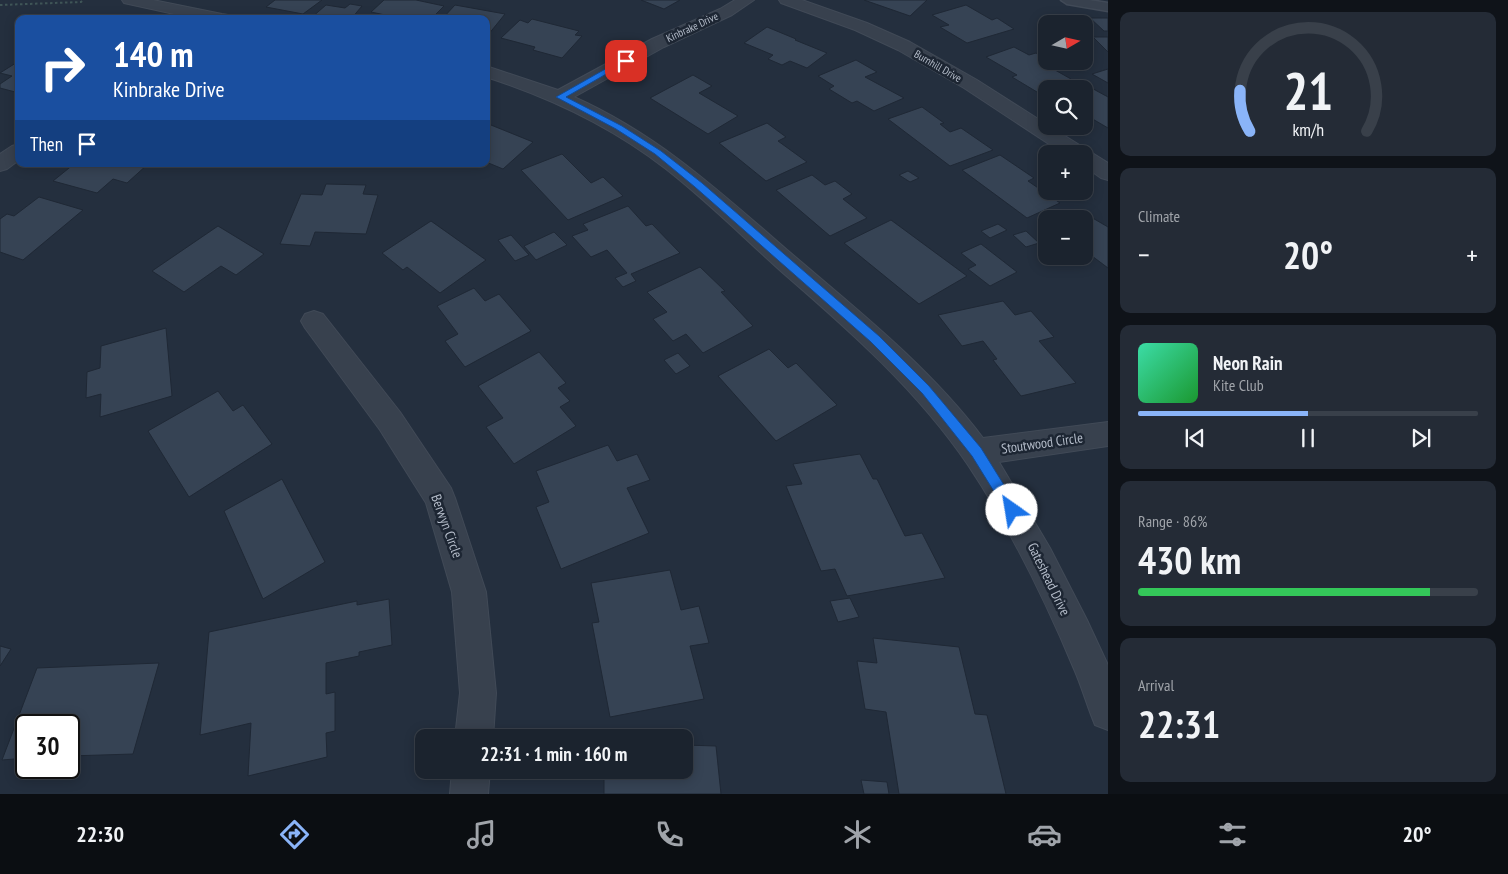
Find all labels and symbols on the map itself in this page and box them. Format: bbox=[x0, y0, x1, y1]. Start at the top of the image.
street label: Kinbrake Drive bbox=[664, 9, 721, 45]
north arrow bbox=[1038, 15, 1092, 70]
pin bbox=[605, 40, 647, 82]
street label: Burnhill Drive bbox=[912, 47, 965, 85]
street label: Stoutwood Circle bbox=[1000, 428, 1084, 458]
position arrow bbox=[985, 483, 1037, 535]
street label: Berwyn Circle bbox=[427, 492, 467, 560]
street label: Gateshead Drive bbox=[1024, 540, 1074, 619]
speed limit sign: 30 bbox=[15, 714, 80, 779]

